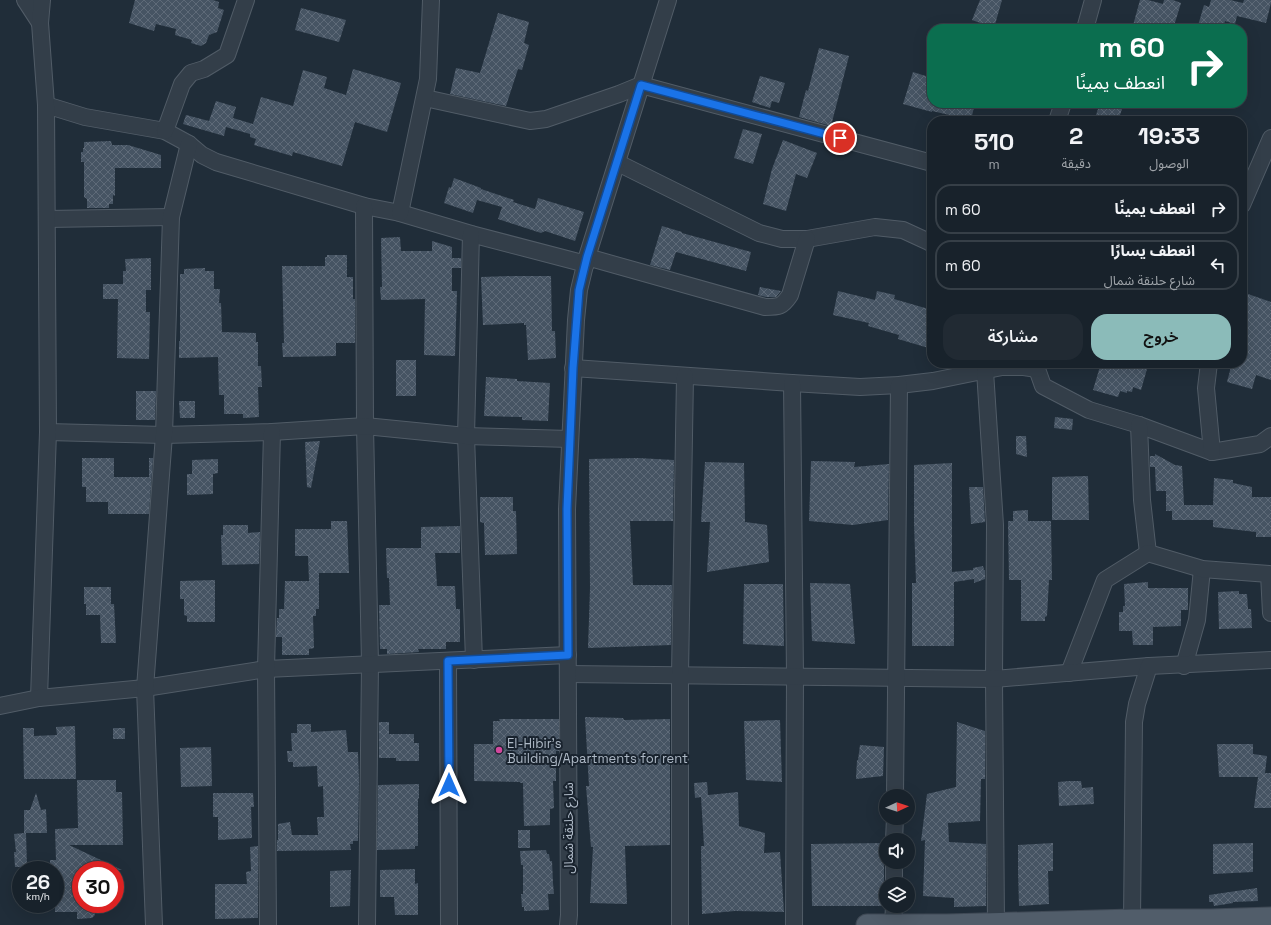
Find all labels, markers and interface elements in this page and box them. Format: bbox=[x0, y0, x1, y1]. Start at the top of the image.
text: 60 m bbox=[1099, 29, 1165, 65]
icon: right bbox=[1179, 40, 1231, 92]
text: انعطف يمينًا bbox=[1075, 71, 1165, 94]
text: 2 bbox=[1069, 120, 1083, 151]
text: 19:33 bbox=[1138, 120, 1200, 151]
pin bbox=[823, 121, 857, 155]
text: 510 bbox=[974, 126, 1014, 157]
icon: arrive bbox=[829, 127, 851, 149]
text: دقيقة bbox=[1061, 155, 1091, 172]
text: الوصول bbox=[1149, 155, 1189, 172]
text: m bbox=[989, 156, 1000, 173]
icon: right bbox=[1207, 198, 1229, 220]
text: انعطف يمينًا bbox=[1114, 199, 1195, 218]
text: 60 m bbox=[945, 200, 981, 219]
text: انعطف يسارًا bbox=[1111, 241, 1195, 260]
icon: left bbox=[1207, 254, 1229, 276]
text: 60 m bbox=[945, 256, 981, 275]
text: شارع حلنقة شمال bbox=[1104, 272, 1195, 289]
button: مشاركة bbox=[943, 314, 1083, 360]
button: خروج bbox=[1091, 314, 1231, 360]
place label: El-Hibir's Building/Apartments for rent bbox=[507, 735, 688, 767]
marker: El-Hibir's Building/Apartments for rent bbox=[494, 745, 504, 755]
position arrow bbox=[428, 764, 470, 806]
street label: شارع حلنقة شمال bbox=[560, 782, 579, 874]
north arrow bbox=[879, 789, 915, 825]
map controls bbox=[879, 789, 915, 913]
button: sound bbox=[879, 833, 915, 869]
speed limit sign: 30 bbox=[72, 861, 124, 913]
text: 26 bbox=[26, 869, 50, 895]
button: layers bbox=[879, 877, 915, 913]
text: km/h bbox=[26, 890, 50, 903]

